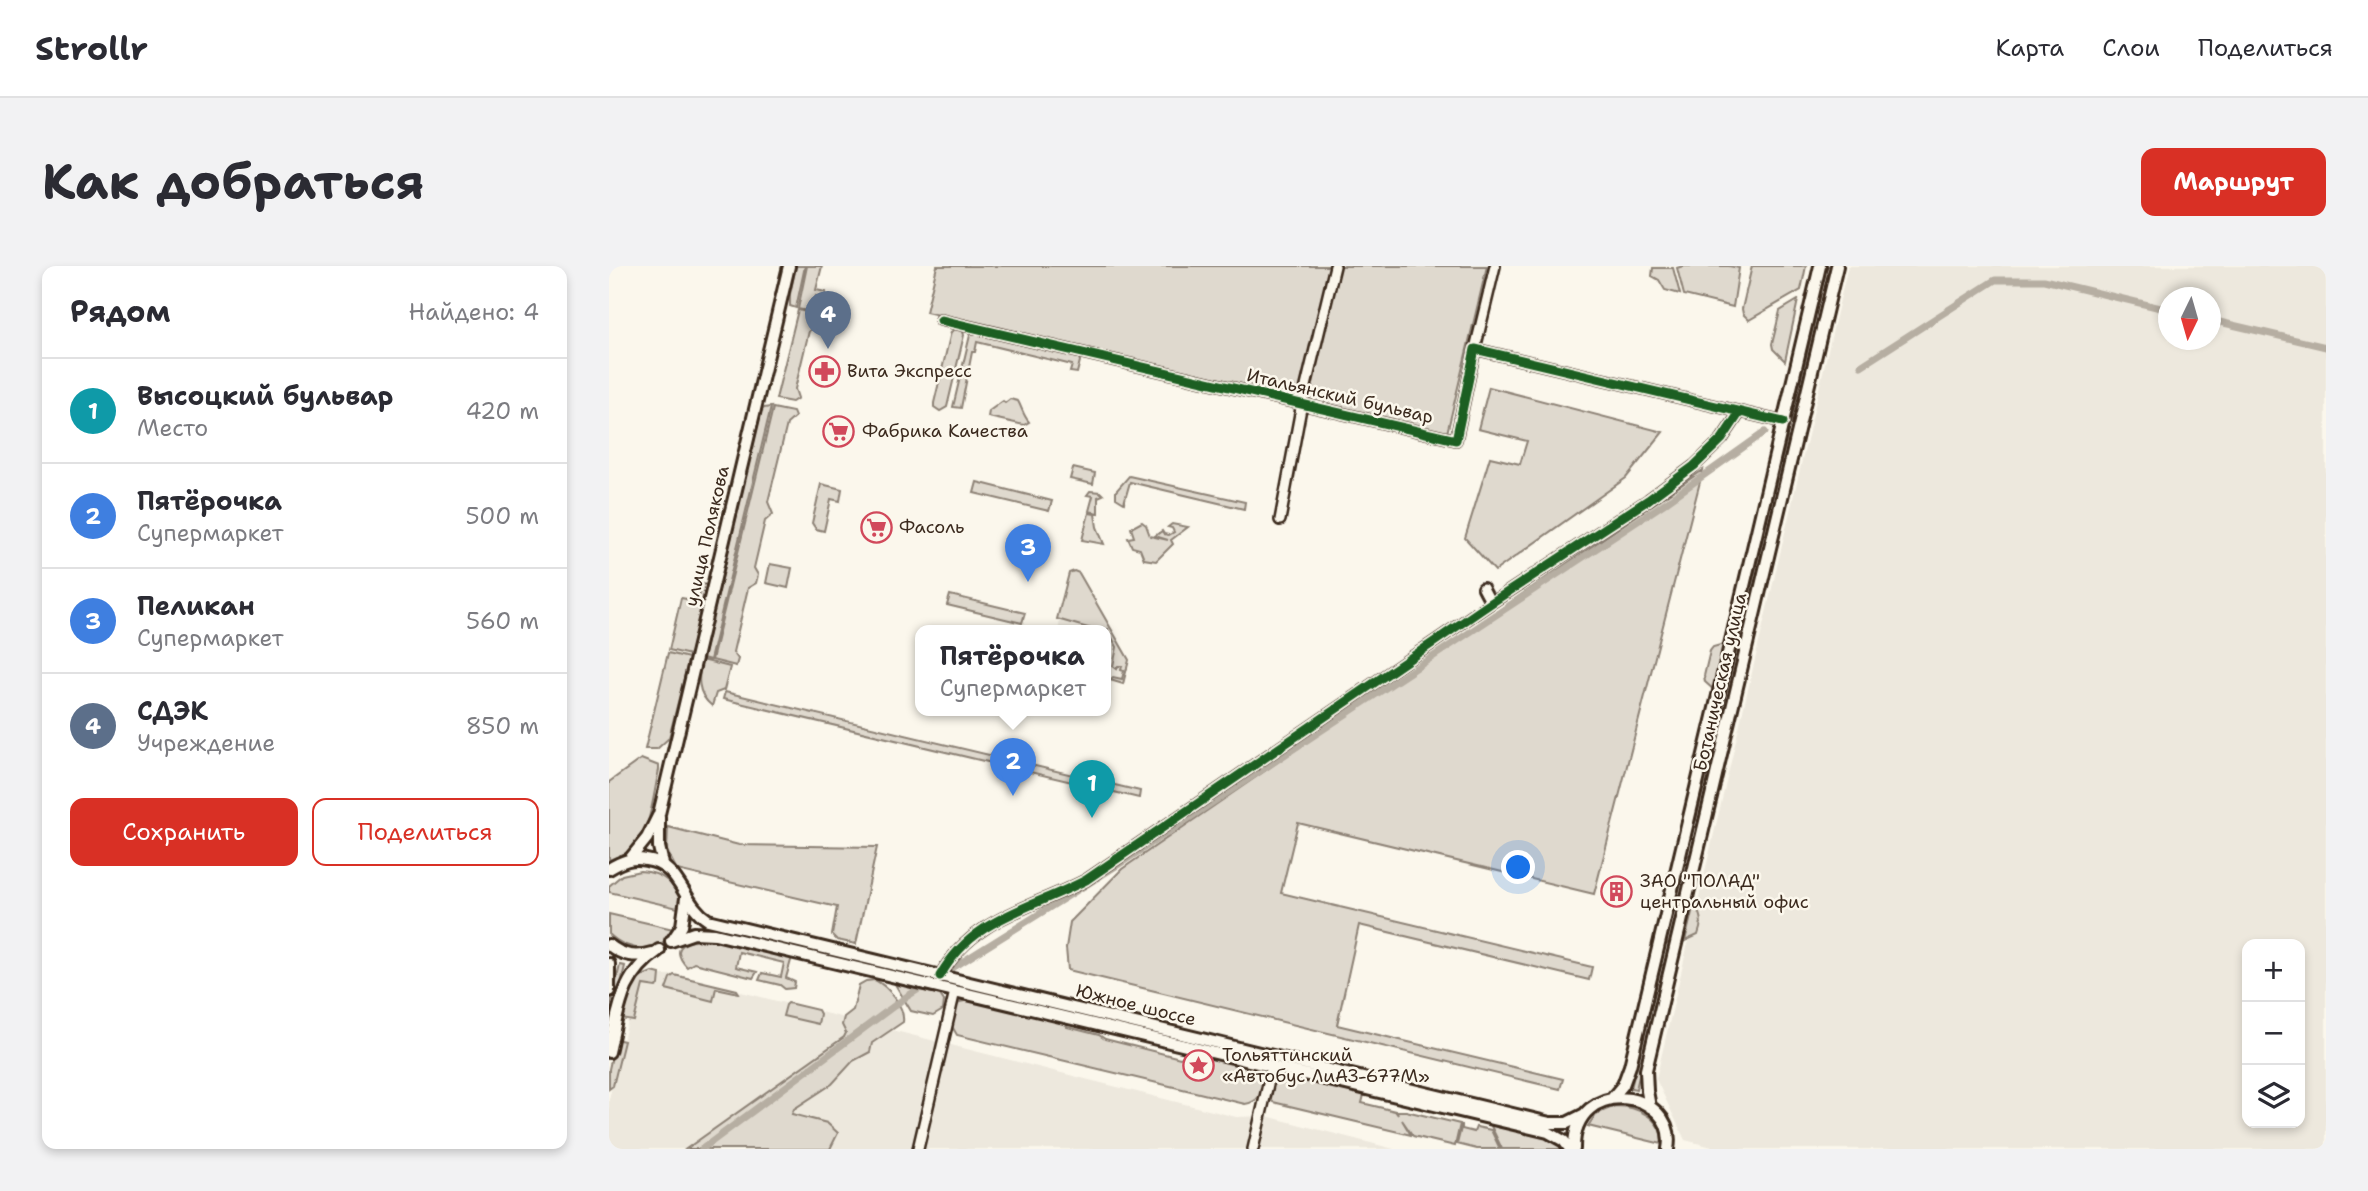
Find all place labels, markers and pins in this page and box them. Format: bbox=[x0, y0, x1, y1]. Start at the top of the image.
pin: 4 bbox=[805, 291, 851, 349]
pharmacy icon: Вита Экспресс bbox=[807, 354, 841, 388]
place label: Вита Экспресс bbox=[847, 359, 972, 383]
supermarket icon: Фабрика Качества bbox=[822, 414, 856, 448]
place label: Фабрика Качества bbox=[862, 419, 1028, 443]
supermarket icon: Фасоль bbox=[859, 510, 893, 544]
place label: Фасоль bbox=[899, 515, 964, 539]
pin: 3 bbox=[1005, 524, 1051, 582]
pin: 2 bbox=[990, 738, 1036, 796]
pin: 1 bbox=[1069, 760, 1115, 818]
place label: ЗАО "ПОЛАД" центральный офис bbox=[1640, 869, 1809, 914]
building icon: ЗАО "ПОЛАД" центральный офис bbox=[1600, 874, 1634, 908]
place label: Тольяттинский «Автобус ЛиАЗ-677М» bbox=[1222, 1043, 1430, 1088]
place icon: Тольяттинский «Автобус ЛиАЗ-677М» bbox=[1182, 1048, 1216, 1082]

